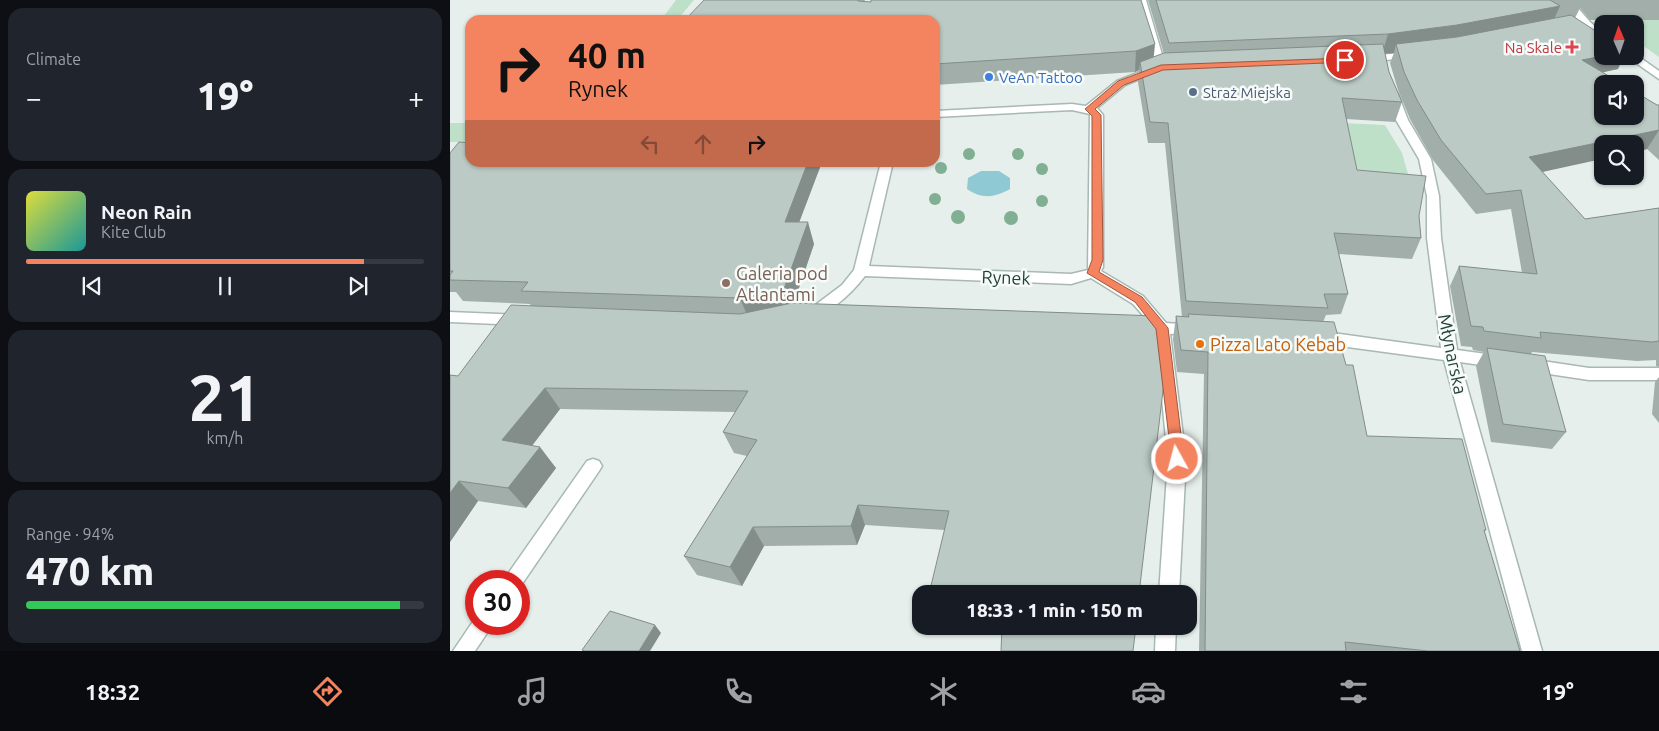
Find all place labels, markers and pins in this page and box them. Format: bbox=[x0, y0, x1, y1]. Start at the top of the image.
pin bbox=[1324, 39, 1366, 81]
place label: Na Skale bbox=[1505, 39, 1562, 56]
marker: Na Skale bbox=[1566, 41, 1578, 53]
place label: VeAn Tattoo bbox=[999, 69, 1083, 86]
marker: VeAn Tattoo bbox=[983, 71, 995, 83]
place label: Straż Miejska bbox=[1203, 84, 1291, 101]
marker: Straż Miejska bbox=[1187, 86, 1199, 98]
place label: Galeria pod Atlantami bbox=[736, 263, 828, 304]
marker: Galeria pod Atlantami bbox=[720, 277, 732, 289]
place label: Pizza Lato Kebab bbox=[1210, 334, 1346, 354]
marker: Pizza Lato Kebab bbox=[1194, 338, 1206, 350]

